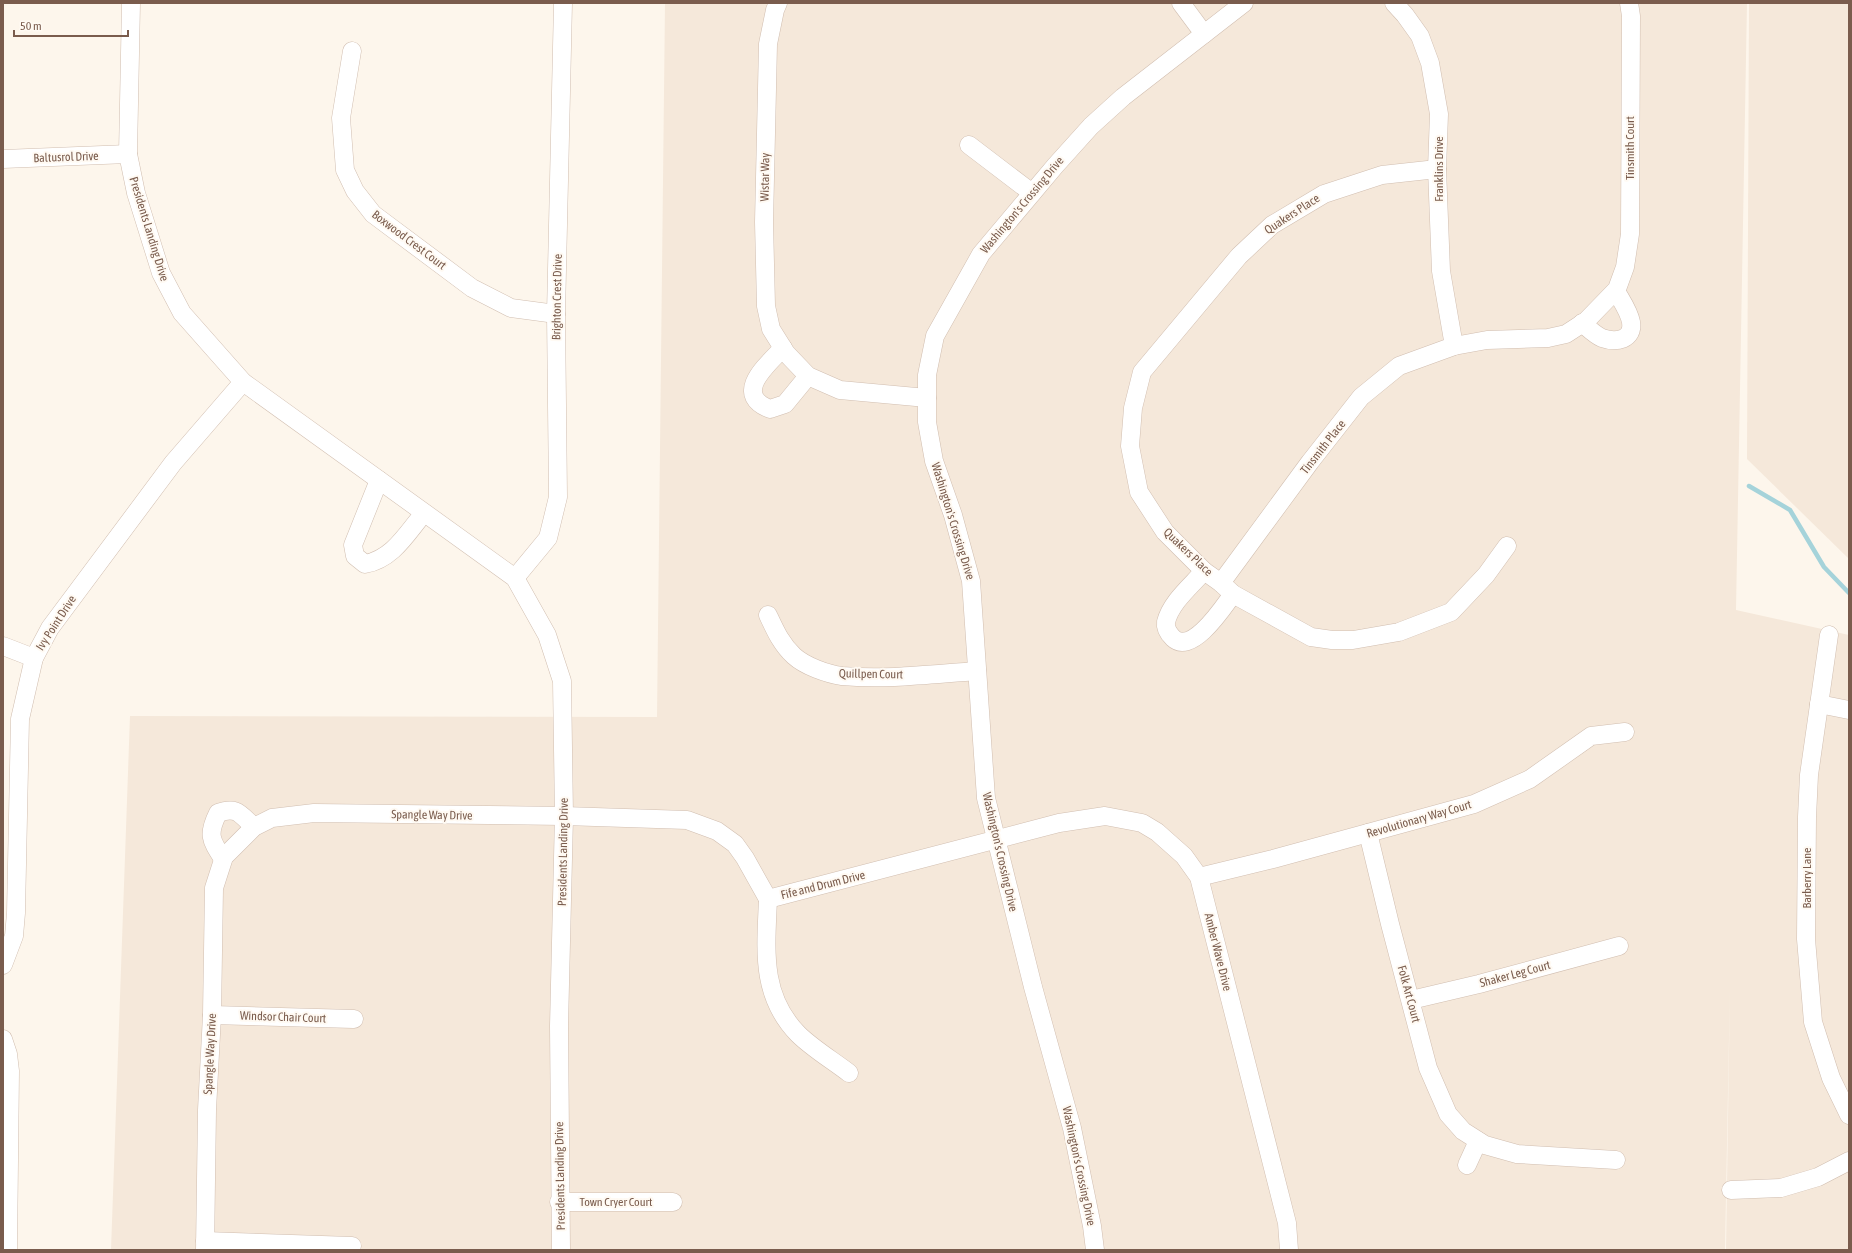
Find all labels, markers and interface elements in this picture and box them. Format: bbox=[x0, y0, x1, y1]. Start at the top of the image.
scale bar bbox=[14, 12, 128, 38]
text: 50 m bbox=[20, 19, 42, 33]
street label: Tinsmith Court bbox=[1623, 116, 1637, 180]
street label: Franklins Drive bbox=[1432, 136, 1446, 202]
street label: Baltusrol Drive bbox=[33, 149, 99, 165]
street label: Wistar Way bbox=[758, 152, 772, 202]
street label: Washington's Crossing Drive bbox=[977, 154, 1067, 256]
street label: Presidents Landing Drive bbox=[126, 175, 172, 283]
street label: Quakers Place bbox=[1262, 191, 1322, 237]
street label: Boxwood Crest Court bbox=[369, 208, 449, 273]
street label: Brighton Crest Drive bbox=[549, 254, 565, 340]
street label: Tinsmith Place bbox=[1298, 417, 1348, 477]
street label: Washington's Crossing Drive bbox=[928, 461, 978, 581]
street label: Quakers Place bbox=[1161, 525, 1215, 579]
street label: Ivy Point Drive bbox=[33, 593, 79, 653]
street label: Quillpen Court bbox=[839, 666, 904, 682]
street label: Washington's Crossing Drive bbox=[979, 791, 1021, 913]
street label: Revolutionary Way Court bbox=[1365, 797, 1474, 841]
street label: Presidents Landing Drive bbox=[555, 798, 571, 906]
street label: Spangle Way Drive bbox=[391, 807, 473, 823]
street label: Barberry Lane bbox=[1800, 847, 1814, 909]
street label: Fife and Drum Drive bbox=[779, 868, 867, 902]
street label: Amber Wave Drive bbox=[1202, 912, 1234, 992]
street label: Shaker Leg Court bbox=[1478, 958, 1552, 990]
street label: Folk Art Court bbox=[1395, 964, 1423, 1025]
street label: Windsor Chair Court bbox=[240, 1008, 327, 1026]
street label: Spangle Way Drive bbox=[201, 1013, 219, 1095]
street label: Washington's Crossing Drive bbox=[1059, 1105, 1099, 1227]
street label: Presidents Landing Drive bbox=[552, 1122, 568, 1230]
street label: Town Cryer Court bbox=[580, 1195, 653, 1209]

